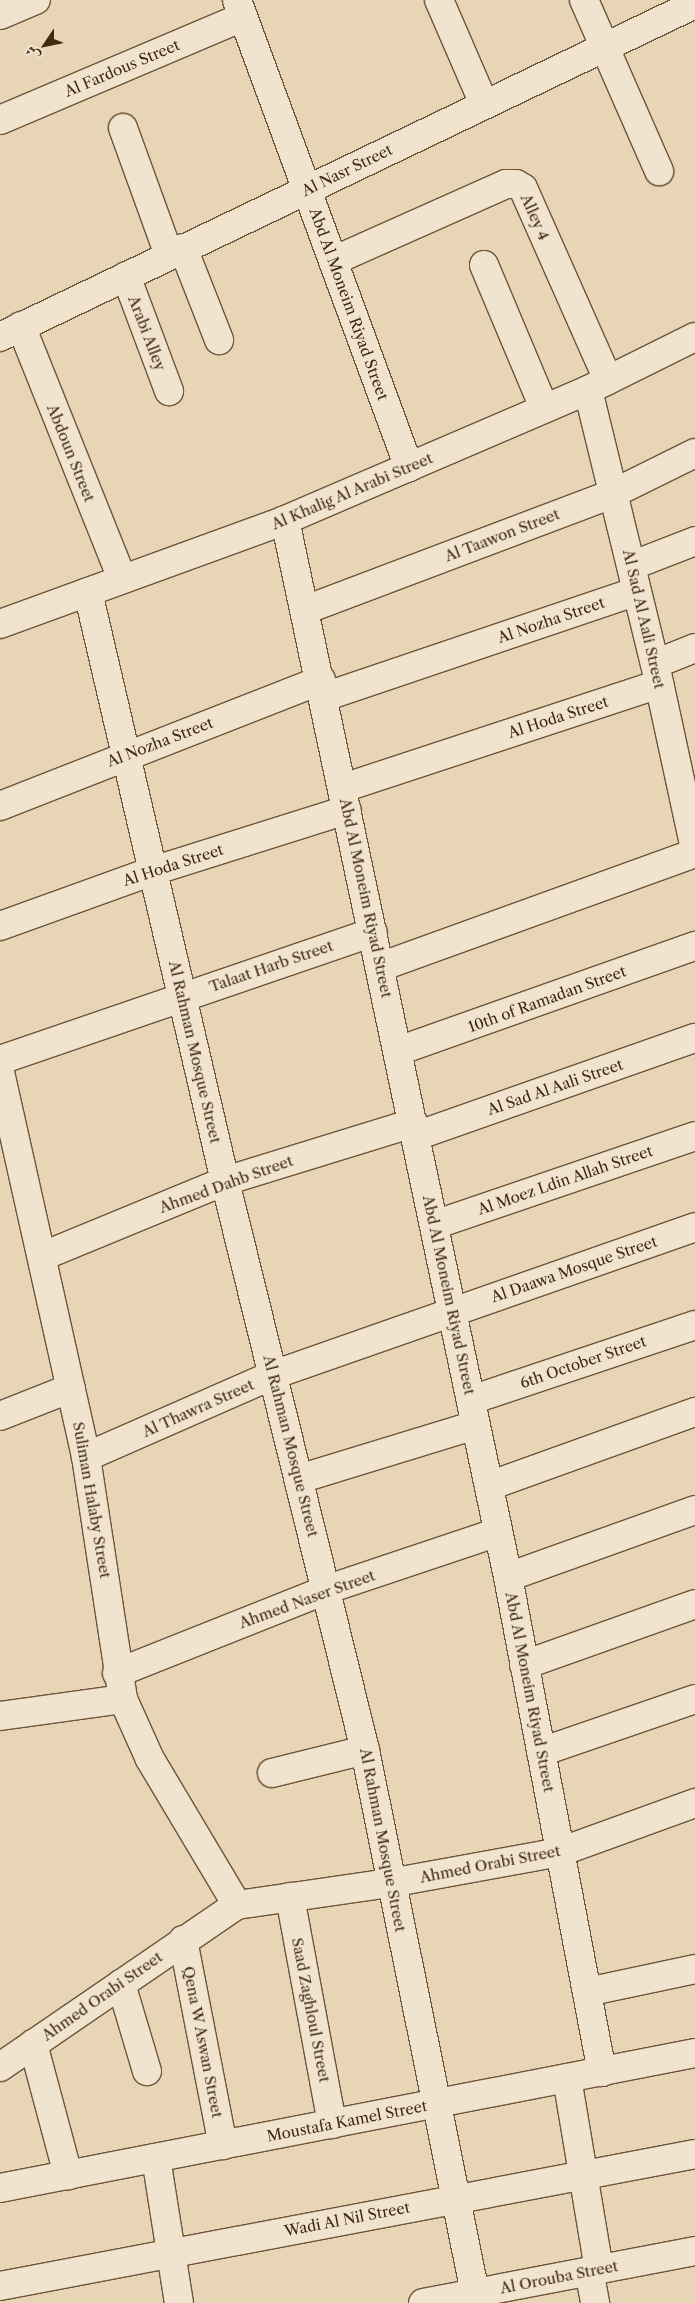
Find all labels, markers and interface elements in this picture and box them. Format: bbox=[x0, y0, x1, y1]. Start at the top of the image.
north arrow bbox=[20, 20, 70, 70]
street label: Al Fardous Street bbox=[62, 36, 182, 100]
text: ش bbox=[21, 43, 44, 64]
street label: Al Nasr Street bbox=[299, 140, 395, 200]
street label: Alley 4 bbox=[517, 191, 553, 243]
street label: Abd Al Moneim Riyad Street bbox=[306, 205, 392, 403]
street label: Arabi Alley bbox=[124, 293, 170, 373]
street label: Abdoun Street bbox=[43, 402, 99, 504]
street label: Al Khalig Al Arabi Street bbox=[268, 449, 436, 533]
street label: Al Taawon Street bbox=[442, 505, 562, 565]
street label: Al Sad Al Aali Street bbox=[619, 547, 669, 691]
street label: Al Nozha Street bbox=[495, 593, 607, 647]
street label: Al Hoda Street bbox=[505, 692, 611, 742]
street label: Al Nozha Street bbox=[104, 713, 216, 771]
street label: Abd Al Moneim Riyad Street bbox=[336, 796, 396, 1000]
street label: Al Hoda Street bbox=[120, 840, 226, 890]
street label: Talaat Harb Street bbox=[207, 936, 335, 996]
street label: Al Rahman Mosque Street bbox=[165, 959, 225, 1145]
street label: 10th of Ramadan Street bbox=[466, 962, 628, 1036]
street label: Al Sad Al Aali Street bbox=[484, 1055, 626, 1119]
street label: Al Moez Ldin Allah Street bbox=[475, 1141, 655, 1219]
street label: Ahmed Dahb Street bbox=[157, 1151, 295, 1217]
street label: Abd Al Moneim Riyad Street bbox=[419, 1193, 479, 1397]
street label: Al Daawa Mosque Street bbox=[488, 1232, 660, 1306]
street label: 6th October Street bbox=[517, 1332, 649, 1392]
street label: Al Rahman Mosque Street bbox=[260, 1353, 322, 1539]
street label: Al Thawra Street bbox=[139, 1375, 257, 1441]
street label: Suliman Halaby Street bbox=[69, 1420, 115, 1580]
street label: Ahmed Naser Street bbox=[236, 1566, 378, 1632]
street label: Abd Al Moneim Riyad Street bbox=[502, 1590, 558, 1794]
street label: Al Rahman Mosque Street bbox=[356, 1747, 410, 1933]
street label: Ahmed Orabi Street bbox=[418, 1842, 562, 1886]
street label: Saad Zaghloul Street bbox=[288, 1936, 334, 2084]
street label: Ahmed Orabi Street bbox=[38, 1948, 166, 2044]
street label: Qena W Aswan Street bbox=[179, 1964, 227, 2120]
street label: Moustafa Kamel Street bbox=[265, 2097, 429, 2145]
street label: Wadi Al Nil Street bbox=[282, 2198, 412, 2240]
street label: Al Orouba Street bbox=[498, 2257, 620, 2297]

